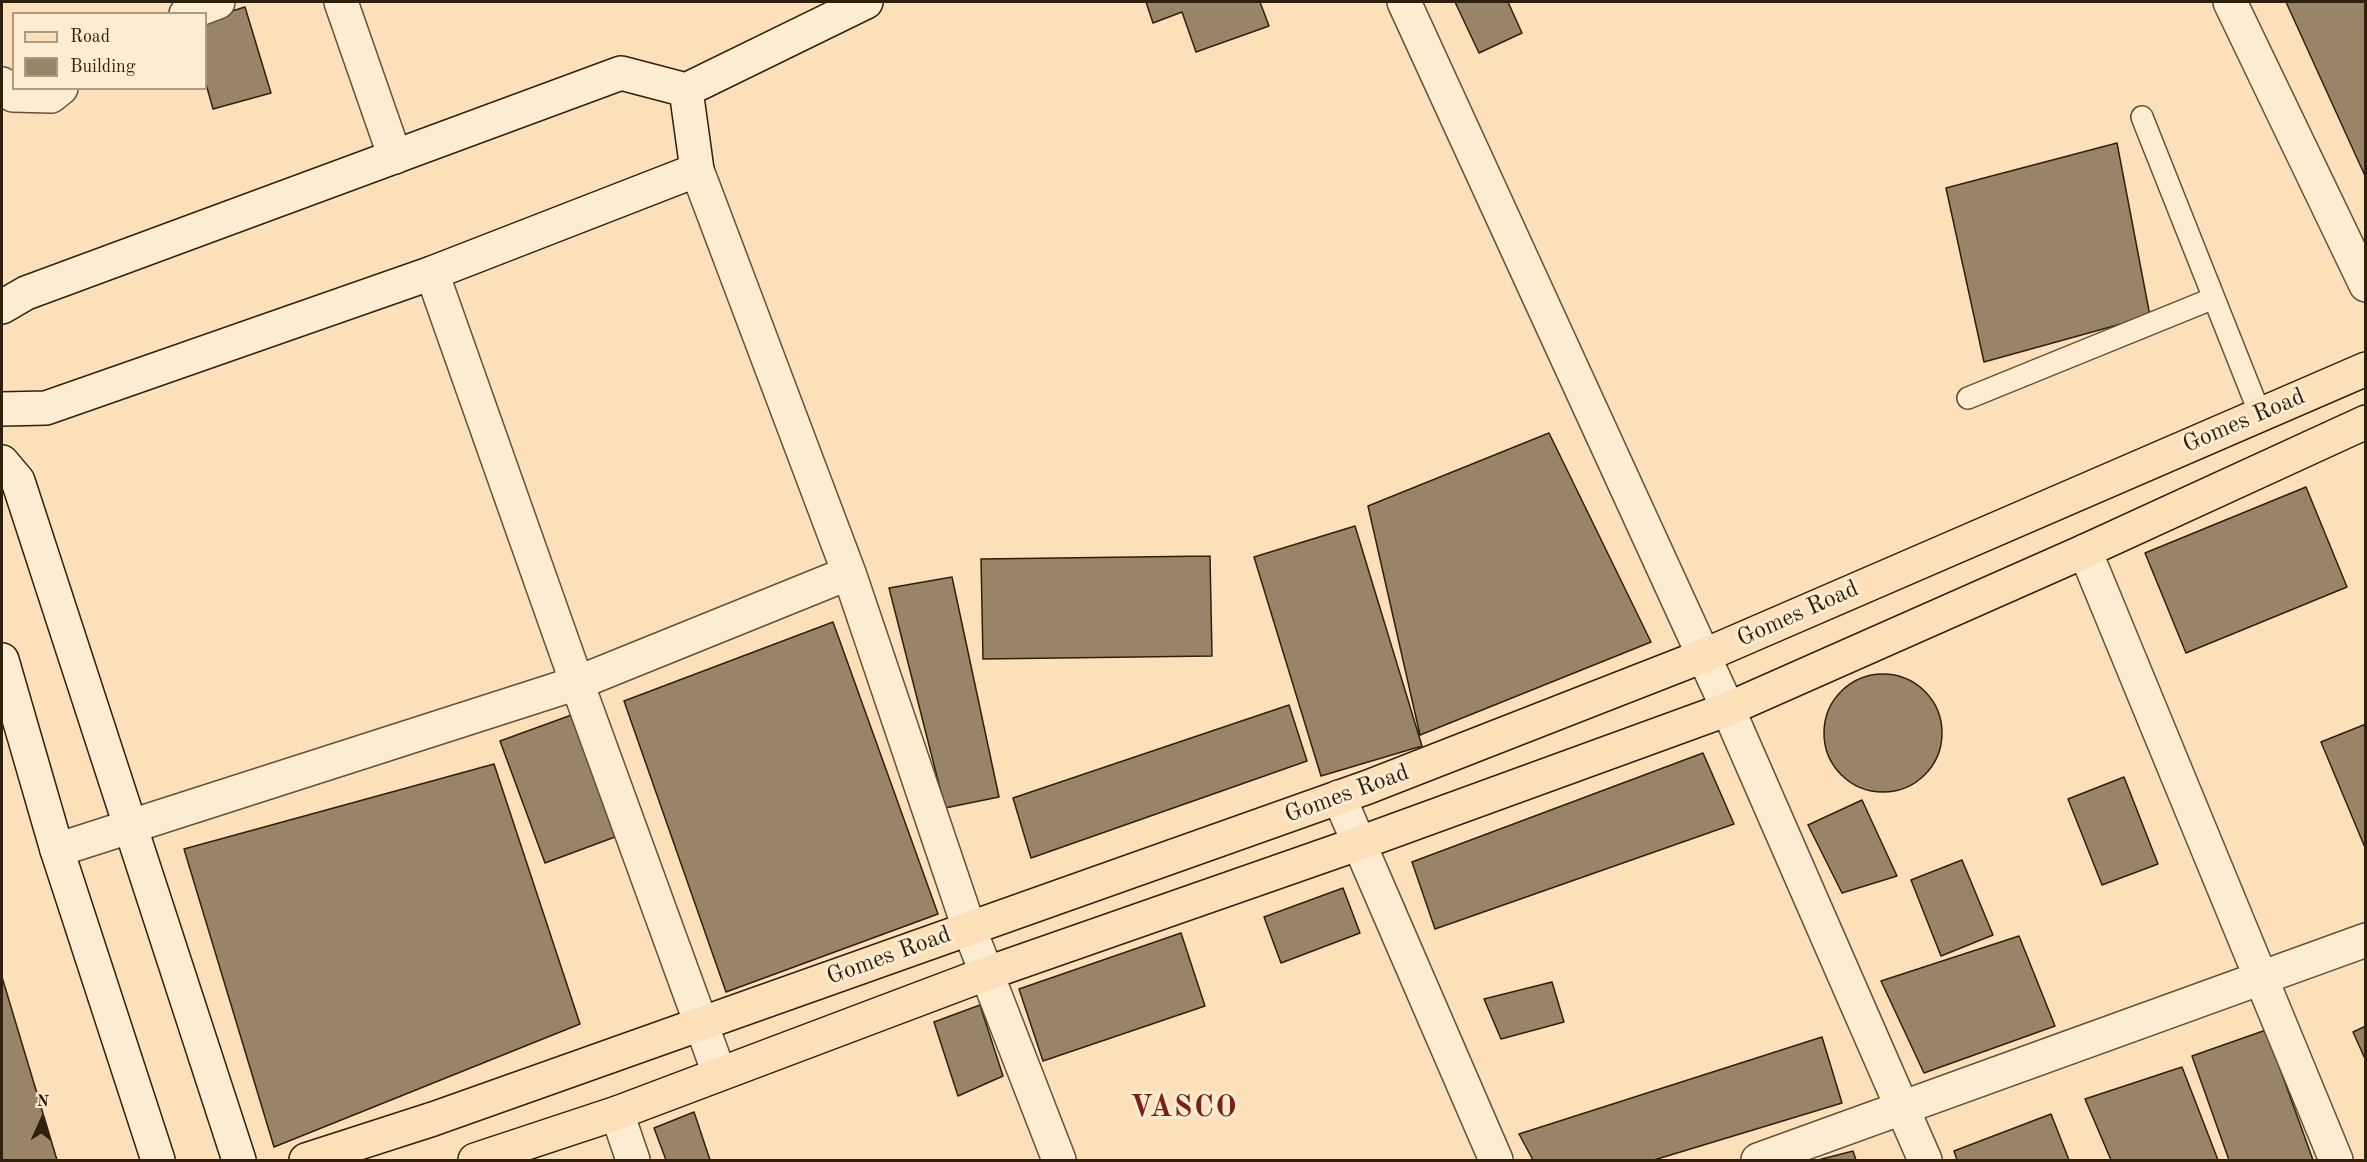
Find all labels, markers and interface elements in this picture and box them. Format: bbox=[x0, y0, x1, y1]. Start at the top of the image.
legend bbox=[12, 12, 207, 90]
text: Road bbox=[70, 28, 110, 46]
text: Building bbox=[70, 58, 135, 76]
street label: Gomes Road bbox=[2179, 382, 2309, 460]
street label: Gomes Road bbox=[1733, 574, 1863, 654]
street label: Gomes Road bbox=[1281, 758, 1413, 830]
street label: Gomes Road bbox=[823, 920, 955, 992]
north arrow bbox=[12, 1090, 72, 1150]
district label: VASCO bbox=[1130, 1090, 1238, 1126]
text: N bbox=[36, 1094, 49, 1110]

